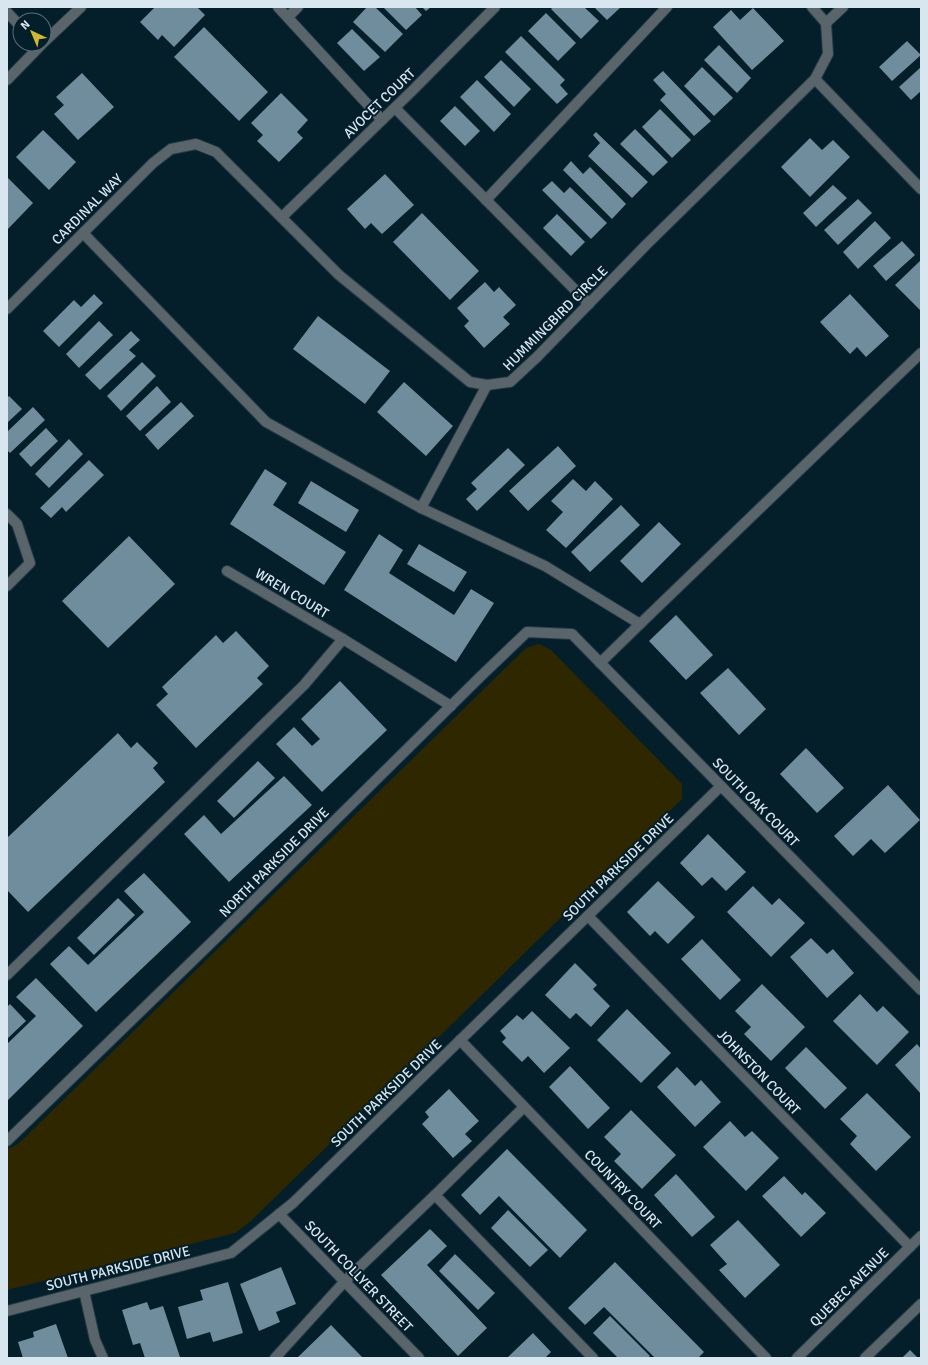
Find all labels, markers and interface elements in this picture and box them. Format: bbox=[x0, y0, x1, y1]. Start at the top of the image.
north arrow bbox=[12, 12, 52, 52]
text: N bbox=[18, 18, 33, 33]
street label: AVOCET COURT bbox=[340, 65, 419, 142]
street label: CARDINAL WAY bbox=[48, 170, 126, 248]
street label: HUMMINGBIRD CIRCLE bbox=[499, 262, 611, 374]
street label: WREN COURT bbox=[252, 565, 332, 622]
street label: SOUTH OAK COURT bbox=[709, 754, 802, 850]
street label: NORTH PARKSIDE DRIVE bbox=[216, 804, 333, 921]
street label: SOUTH PARKSIDE DRIVE bbox=[559, 810, 677, 925]
street label: JOHNSTON COURT bbox=[714, 1026, 804, 1119]
street label: SOUTH PARKSIDE DRIVE bbox=[327, 1036, 445, 1151]
street label: COUNTRY COURT bbox=[581, 1146, 665, 1233]
street label: SOUTH COLLYER STREET bbox=[301, 1217, 416, 1336]
street label: SOUTH PARKSIDE DRIVE bbox=[44, 1242, 192, 1295]
street label: QUEBEC AVENUE bbox=[806, 1244, 892, 1330]

